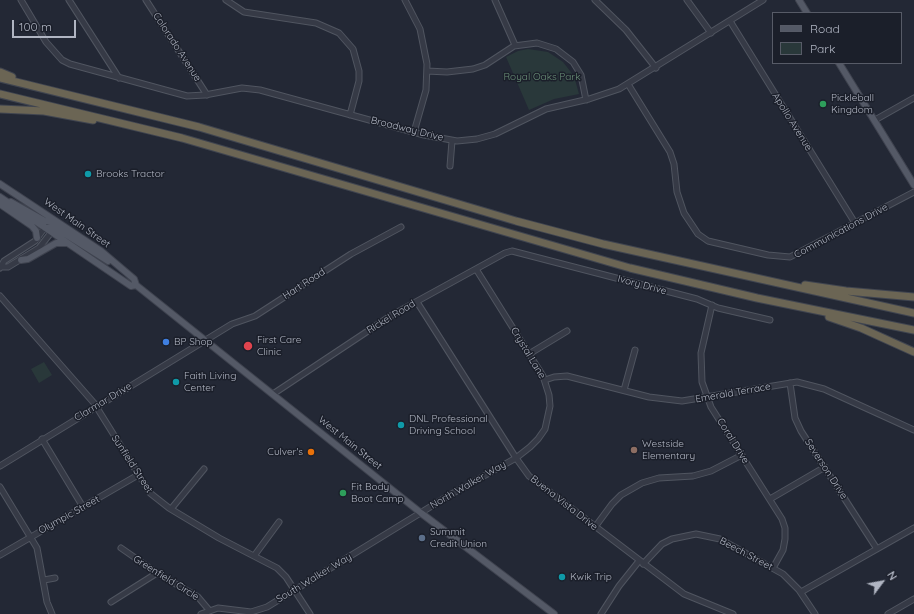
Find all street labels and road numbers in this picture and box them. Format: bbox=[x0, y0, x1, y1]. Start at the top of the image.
street label: Colorado Avenue bbox=[150, 10, 204, 84]
street label: Apollo Avenue bbox=[769, 91, 815, 153]
street label: Broadway Drive bbox=[369, 114, 445, 144]
street label: West Main Street bbox=[41, 196, 113, 250]
street label: Communications Drive bbox=[792, 201, 890, 261]
street label: Hart Road bbox=[281, 266, 327, 302]
street label: Ivory Drive bbox=[616, 273, 668, 297]
street label: Rickel Road bbox=[364, 298, 418, 336]
street label: Crystal Lane bbox=[508, 325, 548, 381]
street label: Clarmar Drive bbox=[72, 380, 134, 424]
street label: Emerald Terrace bbox=[694, 380, 772, 406]
street label: West Main Street bbox=[316, 414, 384, 472]
street label: Coral Drive bbox=[714, 416, 752, 466]
street label: Sunfield Street bbox=[109, 433, 155, 495]
street label: Severson Drive bbox=[802, 437, 850, 501]
street label: North Walker Way bbox=[428, 458, 508, 512]
street label: Buena Vista Drive bbox=[528, 473, 600, 533]
street label: Olympic Street bbox=[36, 493, 102, 537]
street label: Beech Street bbox=[717, 535, 775, 573]
street label: South Walker Way bbox=[274, 551, 354, 605]
street label: Greenfield Circle bbox=[131, 553, 201, 603]

